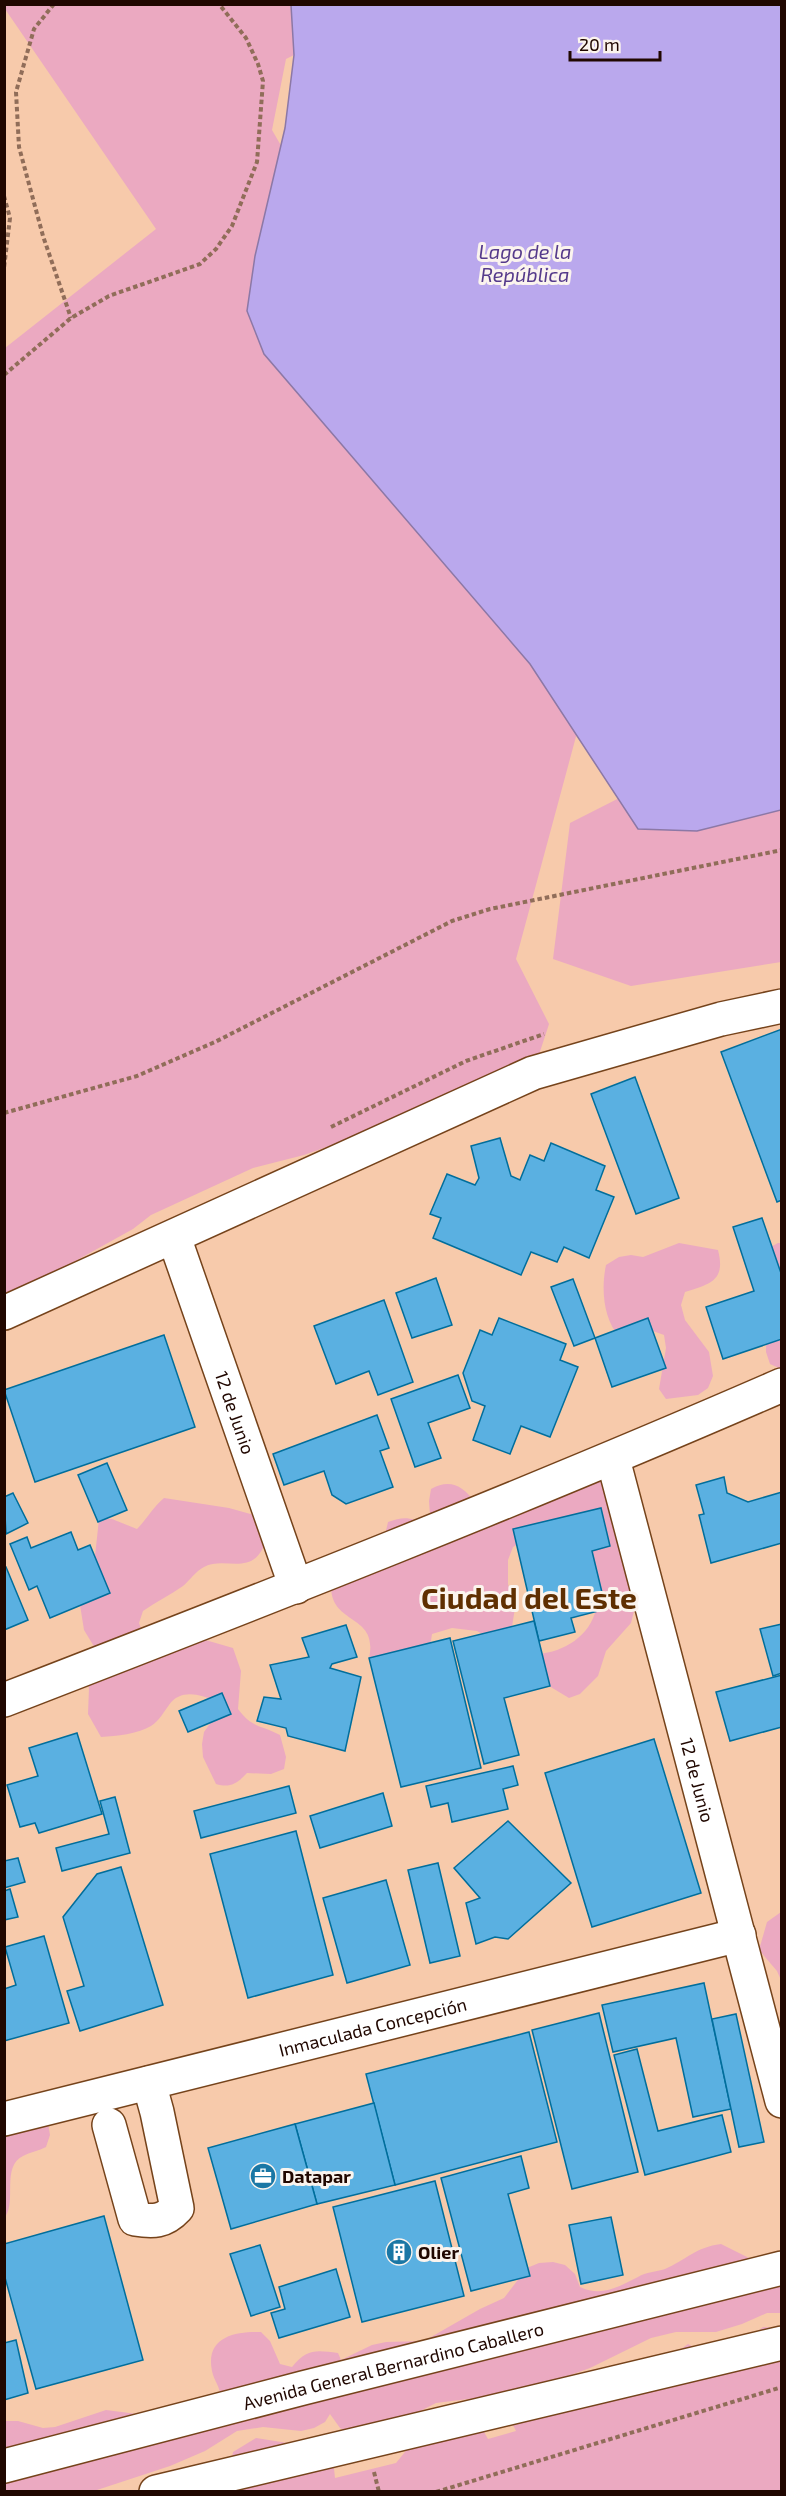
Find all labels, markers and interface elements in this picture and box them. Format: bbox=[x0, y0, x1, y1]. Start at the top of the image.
scale bar bbox=[570, 24, 660, 62]
text: 20 m bbox=[579, 33, 620, 55]
water label: Lago de la República bbox=[479, 239, 571, 286]
street label: 12 de Junio bbox=[211, 1368, 260, 1457]
district label: Ciudad del Este bbox=[421, 1579, 637, 1615]
street label: 12 de Junio bbox=[676, 1735, 719, 1825]
street label: Inmaculada Concepción bbox=[276, 1993, 469, 2061]
office icon: Datapar bbox=[248, 2161, 278, 2191]
place label: Datapar bbox=[282, 2165, 351, 2187]
building icon: Olier bbox=[384, 2237, 414, 2267]
place label: Olier bbox=[418, 2241, 459, 2263]
street label: Avenida General Bernardino Caballero bbox=[241, 2317, 546, 2414]

